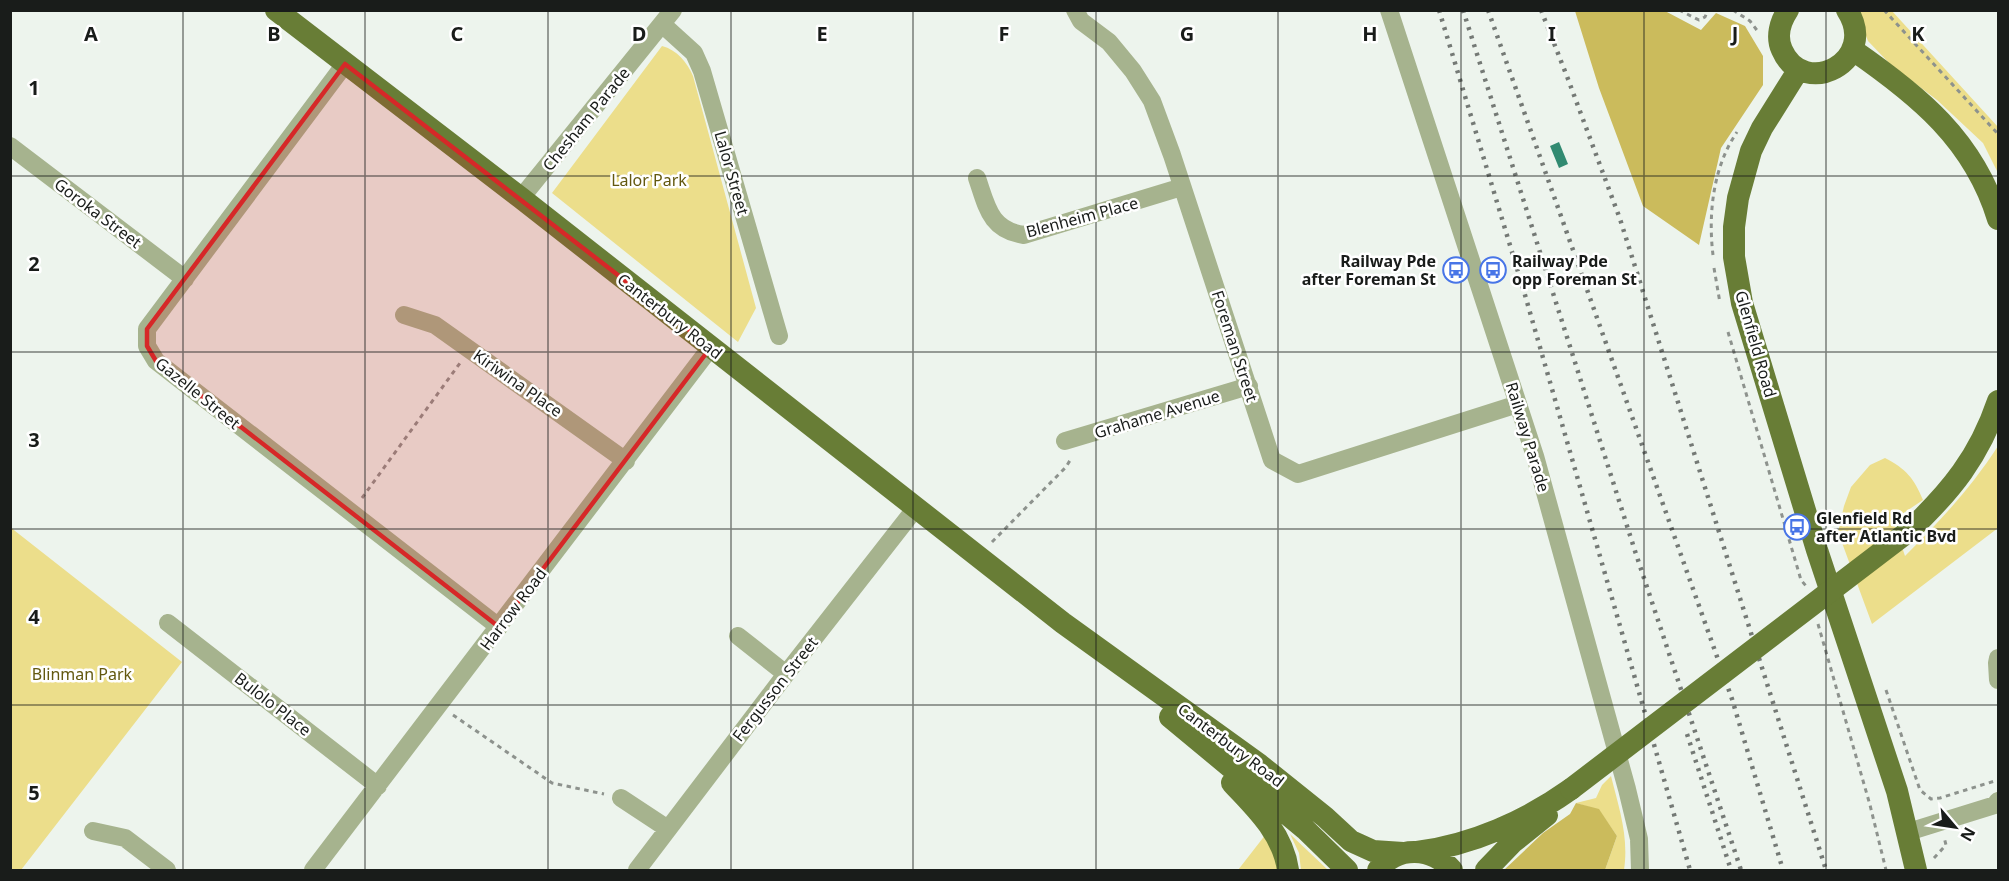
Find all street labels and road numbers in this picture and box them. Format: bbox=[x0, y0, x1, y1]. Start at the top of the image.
street label: Chesham Parade bbox=[537, 63, 635, 175]
street label: Lalor Street bbox=[709, 128, 755, 218]
street label: Goroka Street bbox=[50, 173, 146, 253]
street label: Blenheim Place bbox=[1024, 191, 1140, 243]
street label: Canterbury Road bbox=[613, 268, 727, 364]
street label: Foreman Street bbox=[1207, 287, 1263, 405]
street label: Glenfield Road bbox=[1730, 288, 1782, 400]
street label: Kiriwina Place bbox=[469, 344, 567, 422]
street label: Gazelle Street bbox=[151, 352, 245, 434]
street label: Railway Parade bbox=[1501, 379, 1555, 495]
street label: Grahame Avenue bbox=[1092, 384, 1222, 444]
street label: Harrow Road bbox=[475, 563, 551, 655]
street label: Fergusson Street bbox=[727, 632, 823, 746]
street label: Bulolo Place bbox=[230, 667, 316, 741]
street label: Canterbury Road bbox=[1173, 698, 1289, 792]

